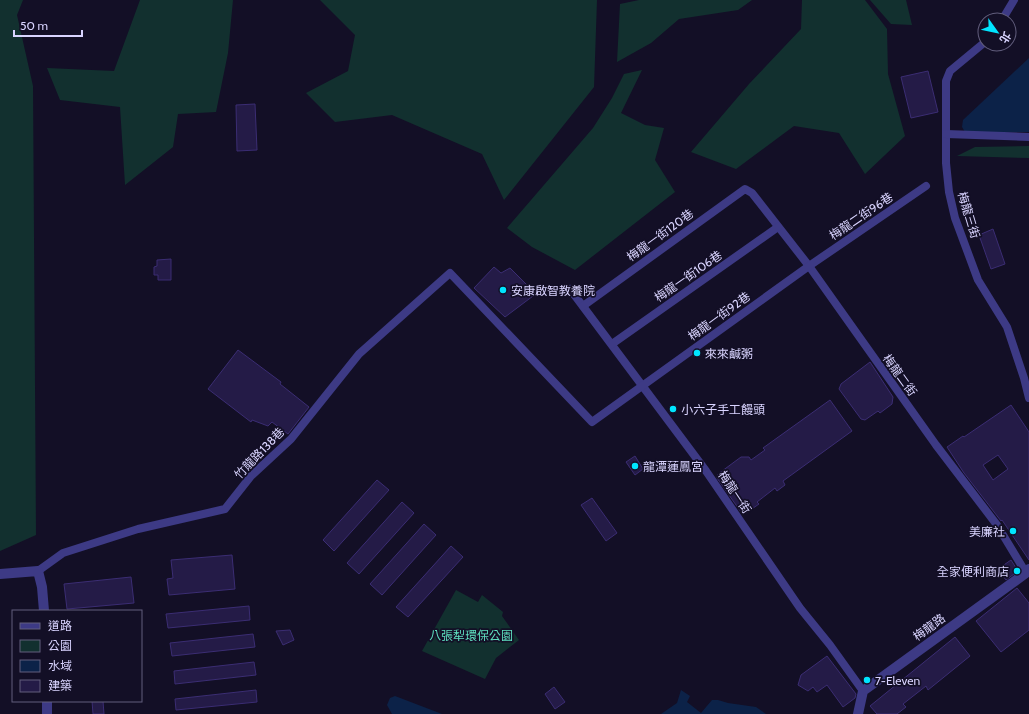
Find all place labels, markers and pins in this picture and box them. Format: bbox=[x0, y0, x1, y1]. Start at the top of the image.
place label: 安康啟智教養院 bbox=[511, 283, 595, 298]
marker: 安康啟智教養院 bbox=[498, 285, 508, 295]
place label: 來來鹹粥 bbox=[705, 346, 753, 361]
marker: 來來鹹粥 bbox=[692, 348, 702, 358]
place label: 小六子手工饅頭 bbox=[681, 402, 765, 417]
marker: 小六子手工饅頭 bbox=[668, 404, 678, 414]
place label: 龍潭蓮鳳宮 bbox=[643, 459, 703, 474]
marker: 龍潭蓮鳳宮 bbox=[630, 461, 640, 471]
place label: 美廉社 bbox=[969, 524, 1005, 539]
marker: 美廉社 bbox=[1008, 526, 1018, 536]
place label: 全家便利商店 bbox=[937, 564, 1009, 579]
marker: 全家便利商店 bbox=[1012, 566, 1022, 576]
place label: 7-Eleven bbox=[875, 673, 920, 688]
marker: 7-Eleven bbox=[862, 675, 872, 685]

